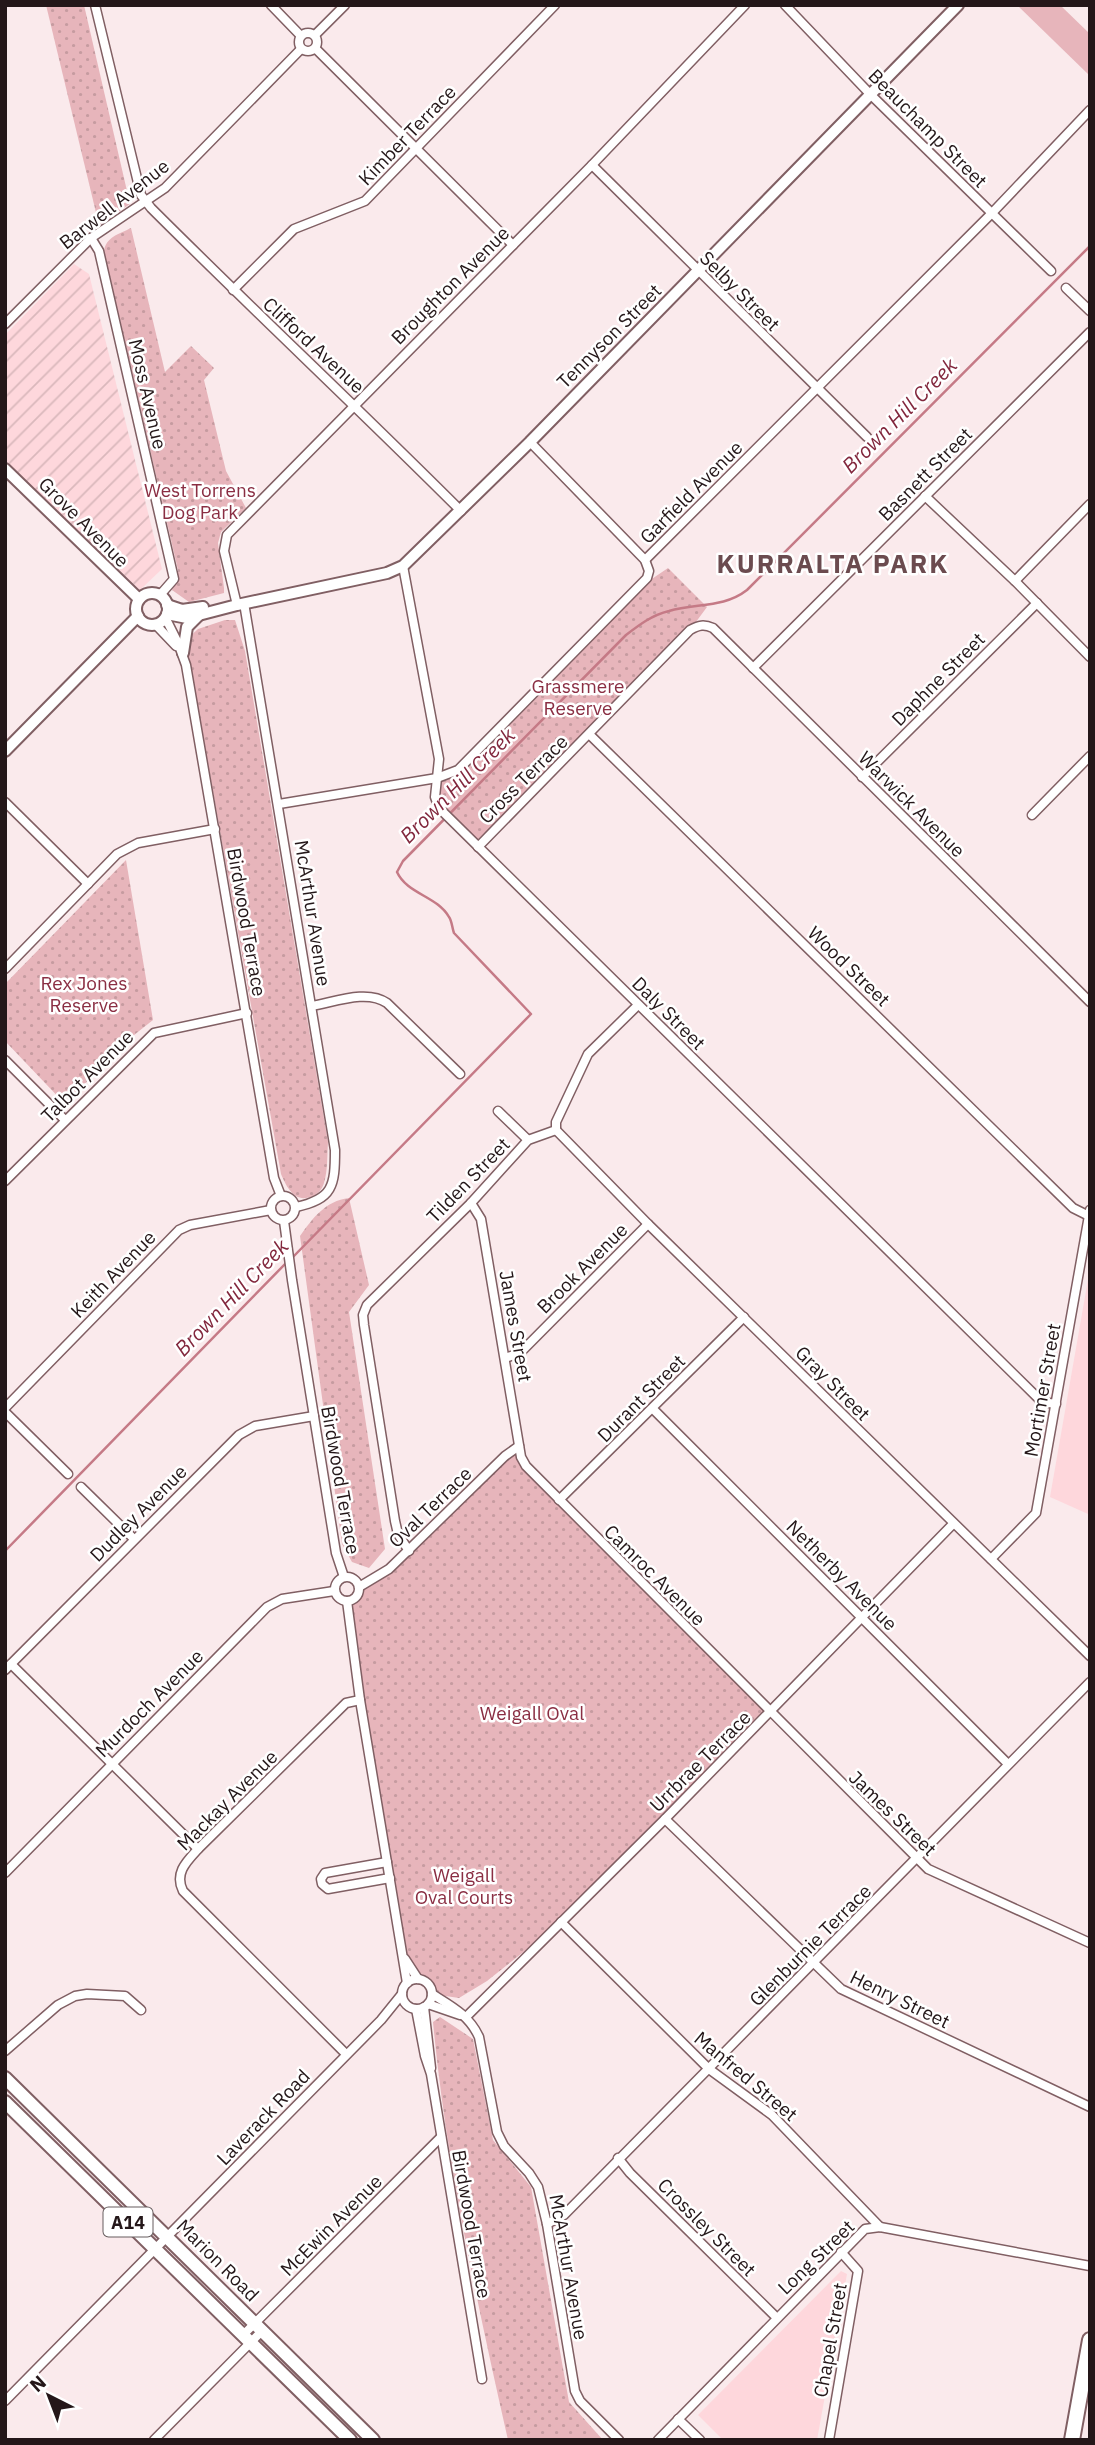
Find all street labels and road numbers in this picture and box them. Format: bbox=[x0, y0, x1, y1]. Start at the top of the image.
street label: Beauchamp Street bbox=[863, 63, 993, 193]
street label: Kimber Terrace bbox=[353, 80, 461, 190]
street label: Barwell Avenue bbox=[54, 154, 174, 254]
street label: Broughton Avenue bbox=[386, 221, 514, 349]
street label: Selby Street bbox=[695, 246, 785, 336]
street label: Tennyson Street bbox=[552, 279, 666, 393]
street label: Clifford Avenue bbox=[258, 292, 370, 398]
street label: Moss Avenue bbox=[124, 337, 172, 451]
street label: Basnett Street bbox=[873, 422, 977, 526]
street label: Garfield Avenue bbox=[635, 436, 747, 548]
street label: Grove Avenue bbox=[34, 472, 134, 572]
street label: Daphne Street bbox=[886, 627, 990, 731]
street label: Cross Terrace bbox=[473, 729, 573, 829]
street label: Warwick Avenue bbox=[854, 746, 970, 862]
street label: McArthur Avenue bbox=[290, 838, 336, 988]
street label: Birdwood Terrace bbox=[222, 846, 272, 998]
street label: Wood Street bbox=[803, 921, 895, 1011]
street label: Daly Street bbox=[627, 971, 711, 1055]
street label: Talbot Avenue bbox=[36, 1025, 138, 1127]
street label: Tilden Street bbox=[421, 1132, 515, 1228]
street label: Brook Avenue bbox=[532, 1218, 632, 1318]
street label: Keith Avenue bbox=[65, 1225, 161, 1323]
street label: James Street bbox=[494, 1268, 538, 1384]
street label: Mortimer Street bbox=[1018, 1321, 1066, 1459]
street label: Gray Street bbox=[790, 1340, 876, 1426]
street label: Durant Street bbox=[592, 1349, 690, 1447]
street label: Birdwood Terrace bbox=[316, 1404, 366, 1556]
street label: Dudley Avenue bbox=[84, 1459, 192, 1567]
street label: Oval Terrace bbox=[383, 1461, 477, 1553]
street label: Netherby Avenue bbox=[782, 1515, 902, 1635]
street label: Camroc Avenue bbox=[599, 1519, 711, 1631]
street label: Murdoch Avenue bbox=[90, 1644, 208, 1762]
street label: Urrbrae Terrace bbox=[644, 1705, 756, 1817]
street label: Mackay Avenue bbox=[172, 1745, 282, 1855]
street label: James Street bbox=[844, 1765, 942, 1861]
street label: Glenburnie Terrace bbox=[744, 1879, 876, 2011]
street label: Henry Street bbox=[846, 1965, 954, 2033]
street label: Manfred Street bbox=[689, 2026, 803, 2126]
street label: Laverack Road bbox=[211, 2064, 315, 2170]
street label: Birdwood Terrace bbox=[447, 2148, 497, 2300]
street label: McEwin Avenue bbox=[275, 2169, 387, 2281]
street label: Crossley Street bbox=[653, 2173, 761, 2281]
street label: McArthur Avenue bbox=[544, 2192, 594, 2342]
road number: A14 bbox=[104, 2208, 152, 2236]
street label: Marion Road bbox=[172, 2214, 264, 2306]
street label: Long Street bbox=[773, 2215, 859, 2299]
street label: Chapel Street bbox=[808, 2281, 852, 2399]

